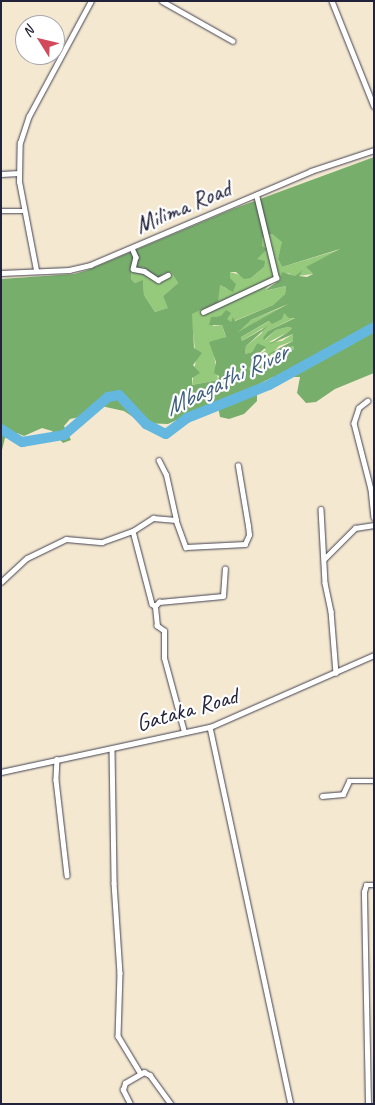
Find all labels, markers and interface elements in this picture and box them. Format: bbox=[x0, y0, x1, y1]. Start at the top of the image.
north arrow bbox=[15, 15, 65, 65]
text: N bbox=[19, 23, 38, 40]
street label: Milima Road bbox=[131, 174, 235, 240]
water label: Mbagathi River bbox=[160, 337, 292, 423]
street label: Gataka Road bbox=[133, 682, 241, 738]

